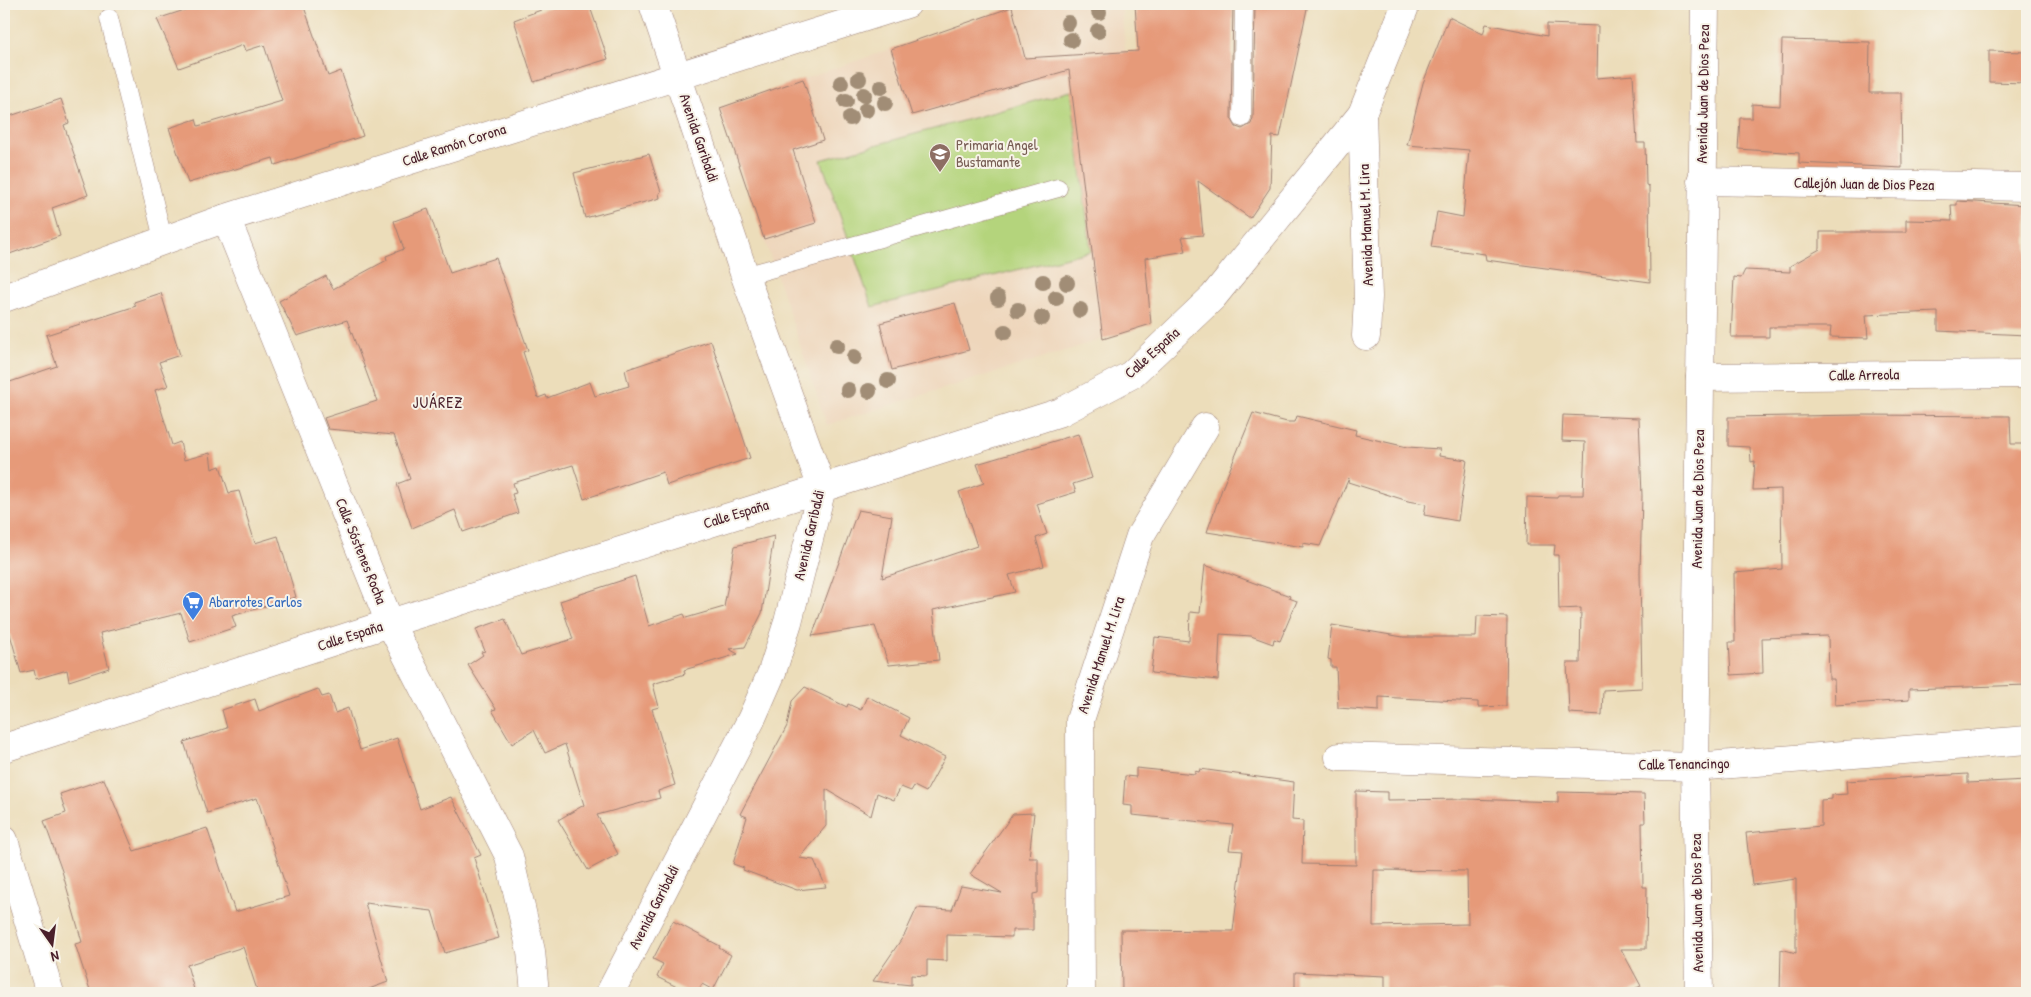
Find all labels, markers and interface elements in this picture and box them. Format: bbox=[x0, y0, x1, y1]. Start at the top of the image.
street label: Avenida Juan de Dios Peza bbox=[1691, 24, 1714, 164]
street label: Avenida Garibaldi bbox=[675, 91, 724, 185]
street label: Calle Ramón Corona bbox=[399, 118, 509, 171]
place label: Primaria Angel Bustamante bbox=[956, 134, 1038, 172]
school or university icon: Primaria Angel Bustamante bbox=[928, 142, 952, 173]
street label: Avenida Manuel M. Lira bbox=[1353, 164, 1378, 286]
street label: Callejón Juan de Dios Peza bbox=[1794, 172, 1935, 195]
street label: Calle España bbox=[1120, 322, 1184, 383]
street label: Calle Arreola bbox=[1828, 363, 1900, 386]
district label: JUÁREZ bbox=[413, 391, 463, 413]
street label: Avenida Juan de Dios Peza bbox=[1686, 429, 1709, 569]
street label: Avenida Garibaldi bbox=[788, 488, 829, 582]
street label: Calle España bbox=[701, 494, 771, 533]
street label: Calle Sóstenes Rocha bbox=[331, 495, 392, 607]
supermarket icon: Abarrotes Carlos bbox=[181, 590, 205, 621]
place label: Abarrotes Carlos bbox=[209, 591, 302, 612]
street label: Avenida Manuel M. Lira bbox=[1072, 594, 1129, 716]
street label: Calle España bbox=[315, 615, 385, 656]
street label: Calle Tenancingo bbox=[1638, 752, 1730, 775]
street label: Avenida Juan de Dios Peza bbox=[1685, 833, 1708, 973]
street label: Avenida Garibaldi bbox=[623, 861, 684, 953]
north arrow bbox=[28, 920, 78, 970]
text: N bbox=[49, 947, 61, 967]

